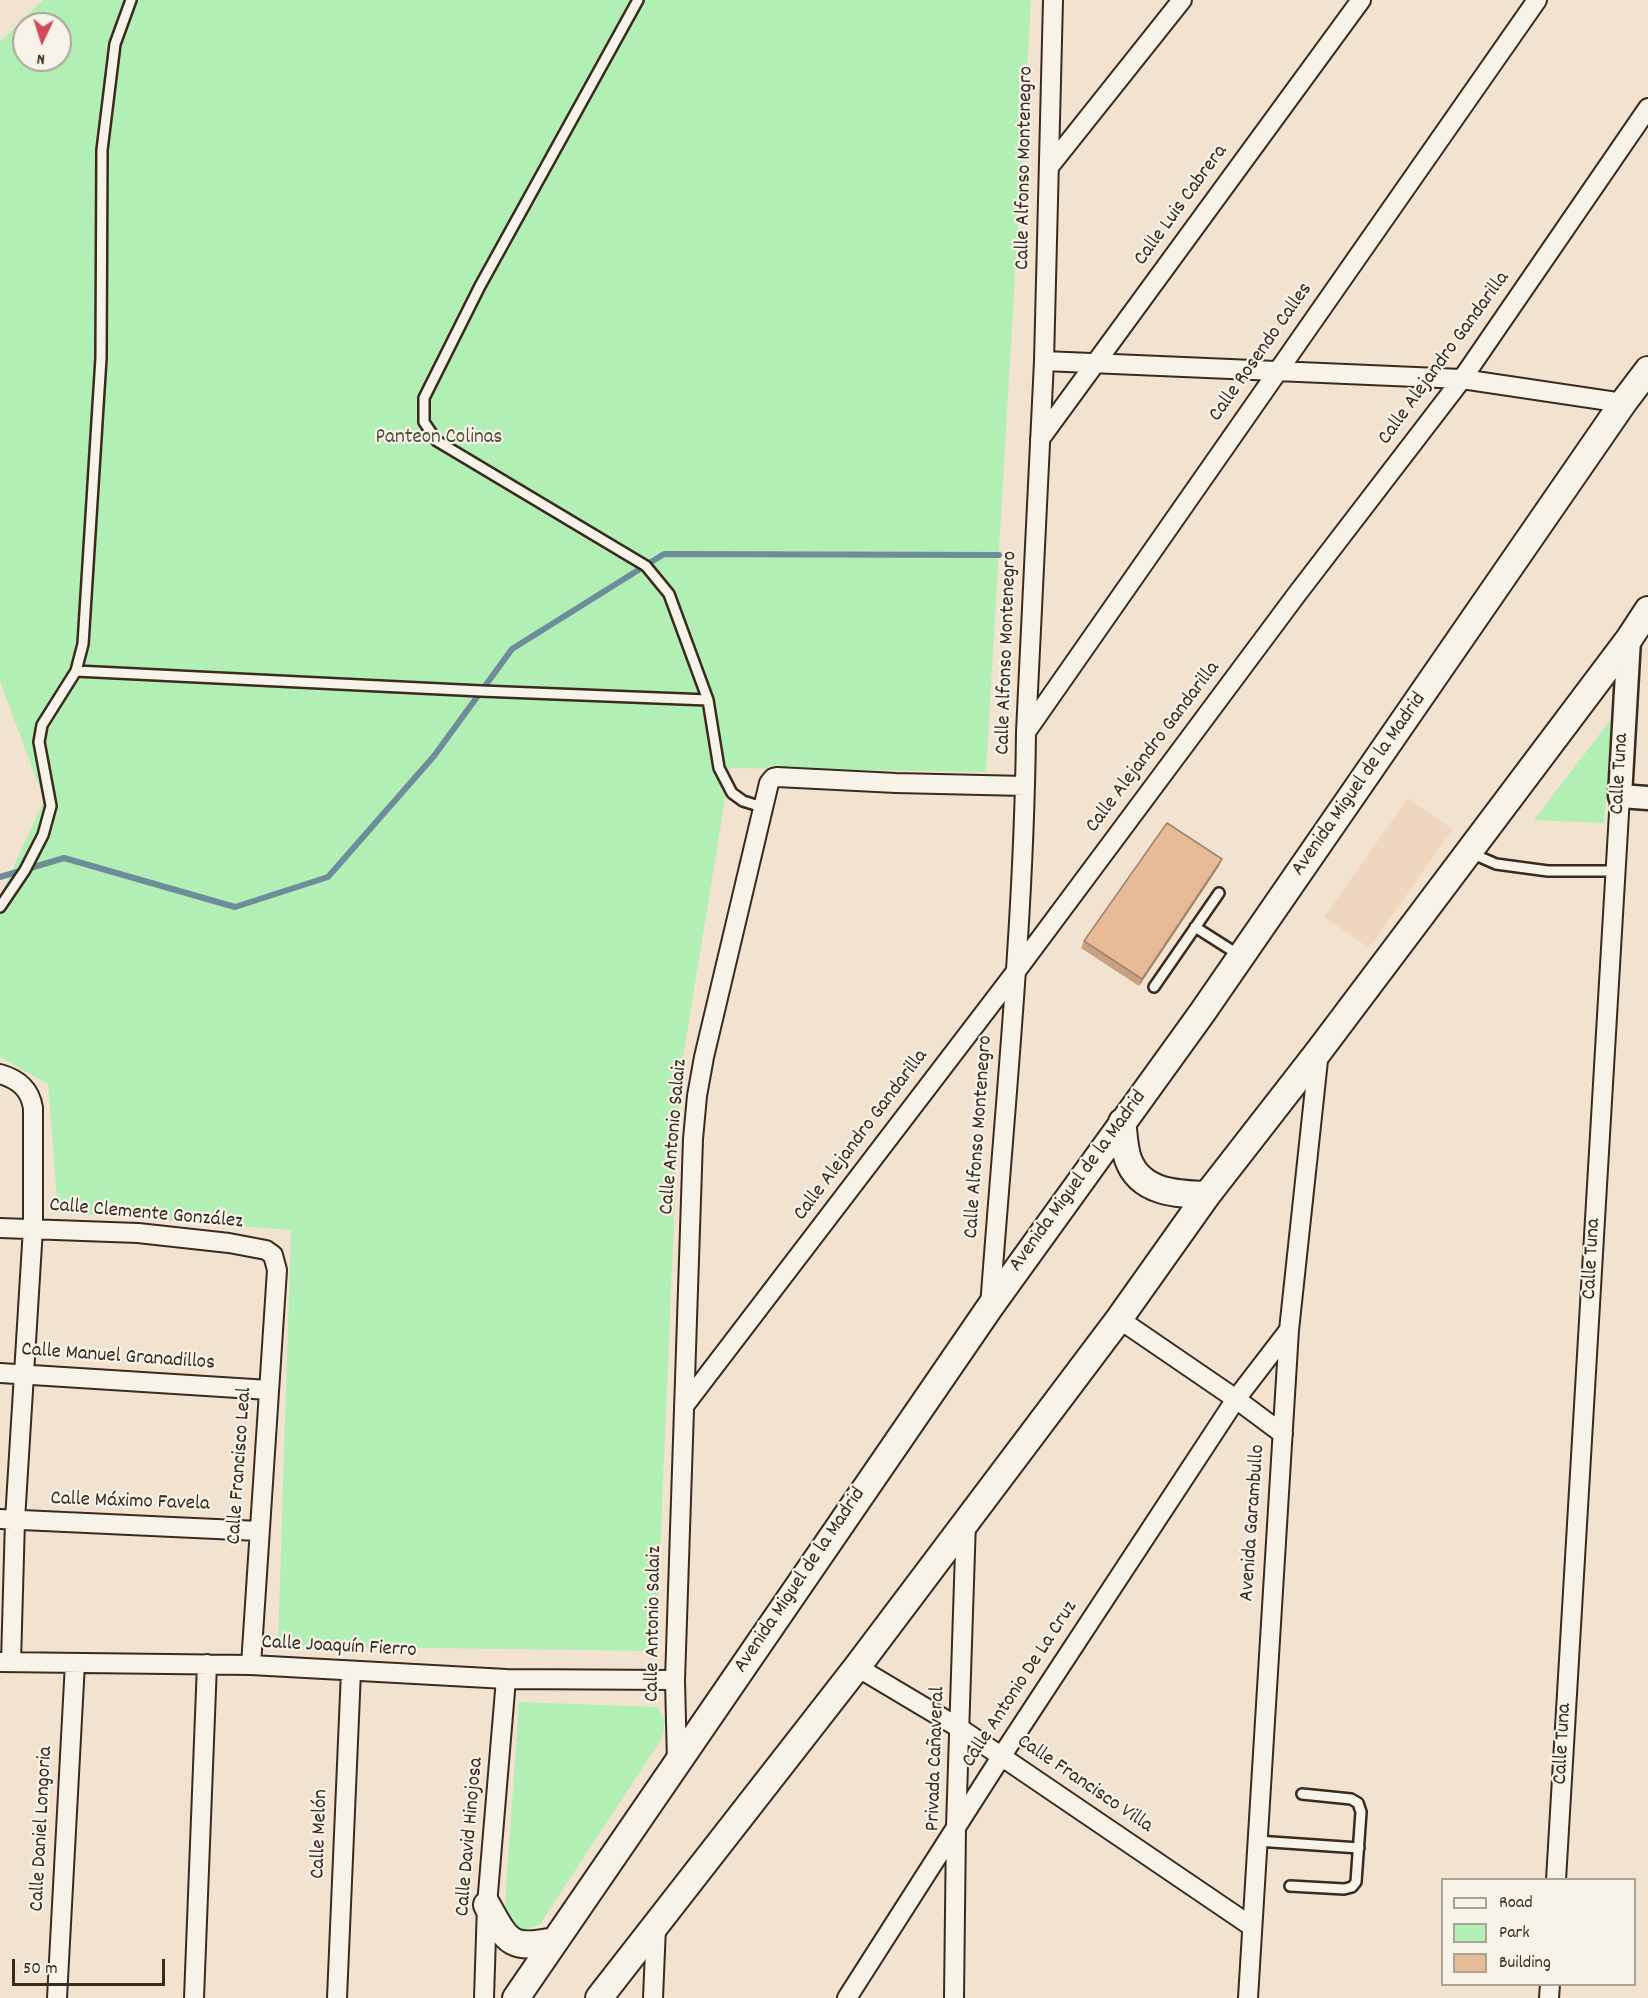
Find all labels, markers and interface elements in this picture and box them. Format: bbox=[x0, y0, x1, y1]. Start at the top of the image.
north arrow bbox=[12, 12, 72, 72]
text: N bbox=[36, 47, 46, 70]
street label: Calle Alfonso Montenegro bbox=[1012, 66, 1040, 270]
street label: Calle Luis Cabrera bbox=[1130, 141, 1234, 271]
street label: Calle Alejandro Gandarilla bbox=[1374, 267, 1516, 451]
street label: Calle Rosendo Calles bbox=[1205, 279, 1319, 427]
park label: Panteon Colinas bbox=[376, 426, 502, 452]
street label: Calle Alfonso Montenegro bbox=[992, 551, 1024, 755]
street label: Calle Alejandro Gandarilla bbox=[1081, 657, 1227, 839]
street label: Avenida Miguel de la Madrid bbox=[1287, 688, 1433, 882]
street label: Calle Tuna bbox=[1606, 733, 1636, 815]
street label: Calle Alfonso Montenegro bbox=[960, 1034, 1000, 1240]
street label: Calle Alejandro Gandarilla bbox=[789, 1045, 935, 1227]
street label: Calle Antonio Salaiz bbox=[656, 1058, 694, 1216]
street label: Avenida Miguel de la Madrid bbox=[1005, 1086, 1153, 1278]
street label: Calle Clemente González bbox=[48, 1194, 244, 1236]
street label: Calle Tuna bbox=[1578, 1218, 1608, 1300]
street label: Calle Manuel Granadillos bbox=[20, 1339, 216, 1377]
street label: Calle Francisco Leal bbox=[223, 1387, 259, 1545]
street label: Avenida Garambullo bbox=[1236, 1444, 1272, 1602]
street label: Avenida Miguel de la Madrid bbox=[730, 1484, 872, 1678]
street label: Calle Máximo Favela bbox=[50, 1488, 210, 1518]
street label: Calle Antonio Salaiz bbox=[641, 1546, 669, 1702]
street label: Calle Antonio De La Cruz bbox=[958, 1597, 1084, 1773]
street label: Calle Joaquín Fierro bbox=[261, 1631, 417, 1665]
street label: Privada Cañaveral bbox=[922, 1686, 952, 1832]
street label: Calle Tuna bbox=[1549, 1703, 1579, 1785]
street label: Calle Francisco Villa bbox=[1011, 1730, 1157, 1840]
street label: Calle Daniel Longoria bbox=[26, 1746, 60, 1912]
street label: Calle David Hinojosa bbox=[452, 1757, 490, 1917]
street label: Calle Melón bbox=[307, 1789, 335, 1879]
legend bbox=[1441, 1878, 1636, 1986]
text: Road bbox=[1499, 1891, 1533, 1916]
text: Park bbox=[1499, 1921, 1530, 1946]
scale bar bbox=[15, 1947, 168, 1985]
text: Building bbox=[1499, 1951, 1551, 1976]
text: 50 m bbox=[23, 1957, 58, 1982]

